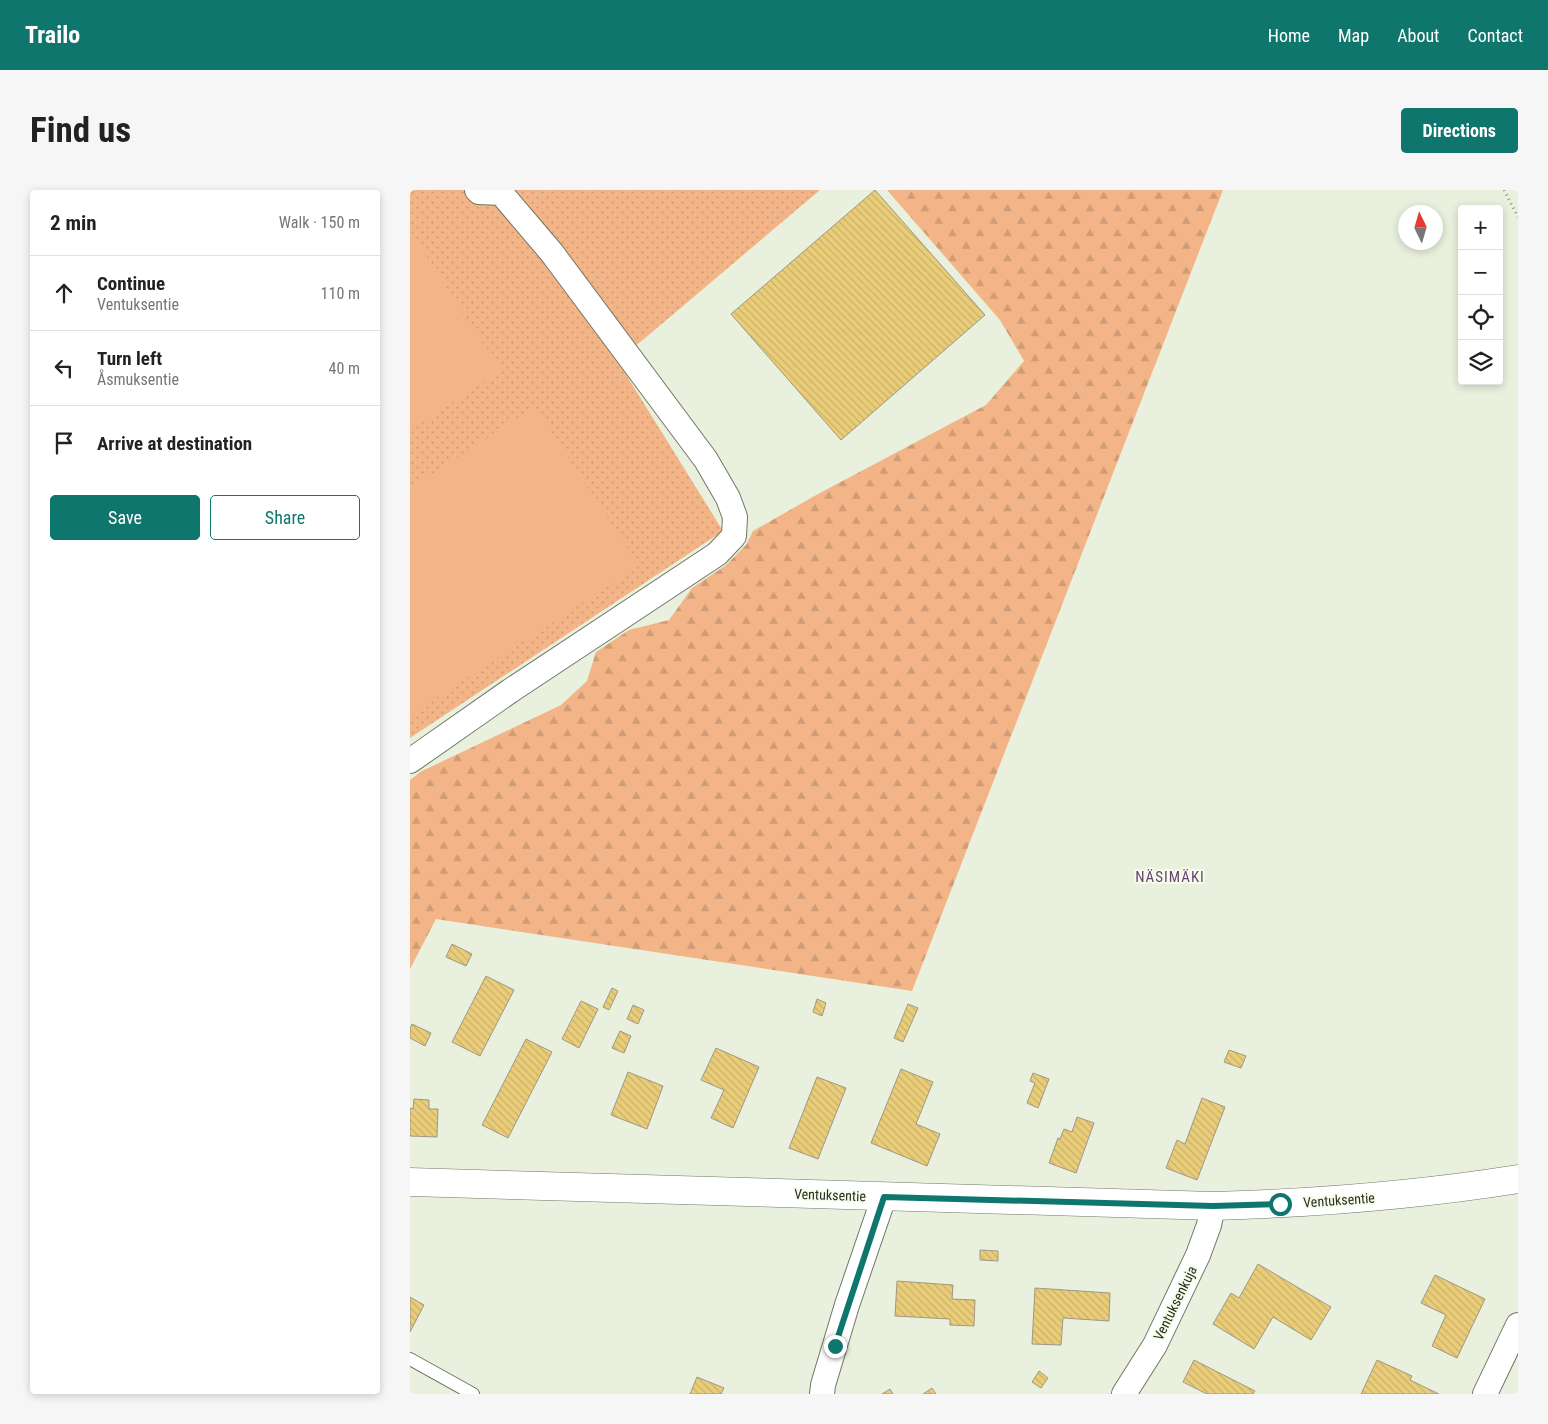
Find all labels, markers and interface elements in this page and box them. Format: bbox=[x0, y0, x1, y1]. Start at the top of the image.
text: Trailo bbox=[25, 21, 80, 49]
text: Home bbox=[1268, 25, 1310, 46]
text: Map bbox=[1338, 25, 1369, 46]
text: About bbox=[1397, 25, 1439, 46]
text: Contact bbox=[1467, 25, 1523, 46]
button: Directions bbox=[1401, 108, 1518, 153]
text: Find us bbox=[30, 110, 131, 151]
north arrow bbox=[1398, 205, 1443, 250]
map controls bbox=[1458, 205, 1503, 385]
button: + bbox=[1458, 205, 1503, 250]
text: 2 min bbox=[50, 211, 97, 235]
text: Walk · 150 m bbox=[279, 213, 360, 232]
button: − bbox=[1458, 250, 1503, 295]
text: Continue bbox=[97, 272, 165, 295]
icon: ahead bbox=[50, 279, 78, 307]
text: 110 m bbox=[321, 284, 360, 303]
text: Ventuksentie bbox=[97, 295, 179, 314]
button: locate bbox=[1458, 295, 1503, 340]
button: layers bbox=[1458, 340, 1503, 385]
text: Turn left bbox=[97, 347, 162, 370]
icon: left bbox=[50, 354, 78, 382]
text: 40 m bbox=[328, 359, 360, 378]
text: Åsmuksentie bbox=[97, 370, 179, 389]
icon: arrive bbox=[50, 429, 78, 457]
text: Arrive at destination bbox=[97, 432, 252, 455]
button: Save bbox=[50, 495, 200, 540]
button: Share bbox=[210, 495, 360, 540]
district label: NÄSIMÄKI bbox=[1135, 868, 1205, 886]
street label: Ventuksentie bbox=[794, 1186, 867, 1204]
street label: Ventuksentie bbox=[1303, 1189, 1376, 1210]
route start bbox=[1269, 1193, 1292, 1216]
street label: Ventuksenkuja bbox=[1150, 1263, 1200, 1343]
route end bbox=[824, 1335, 847, 1358]

